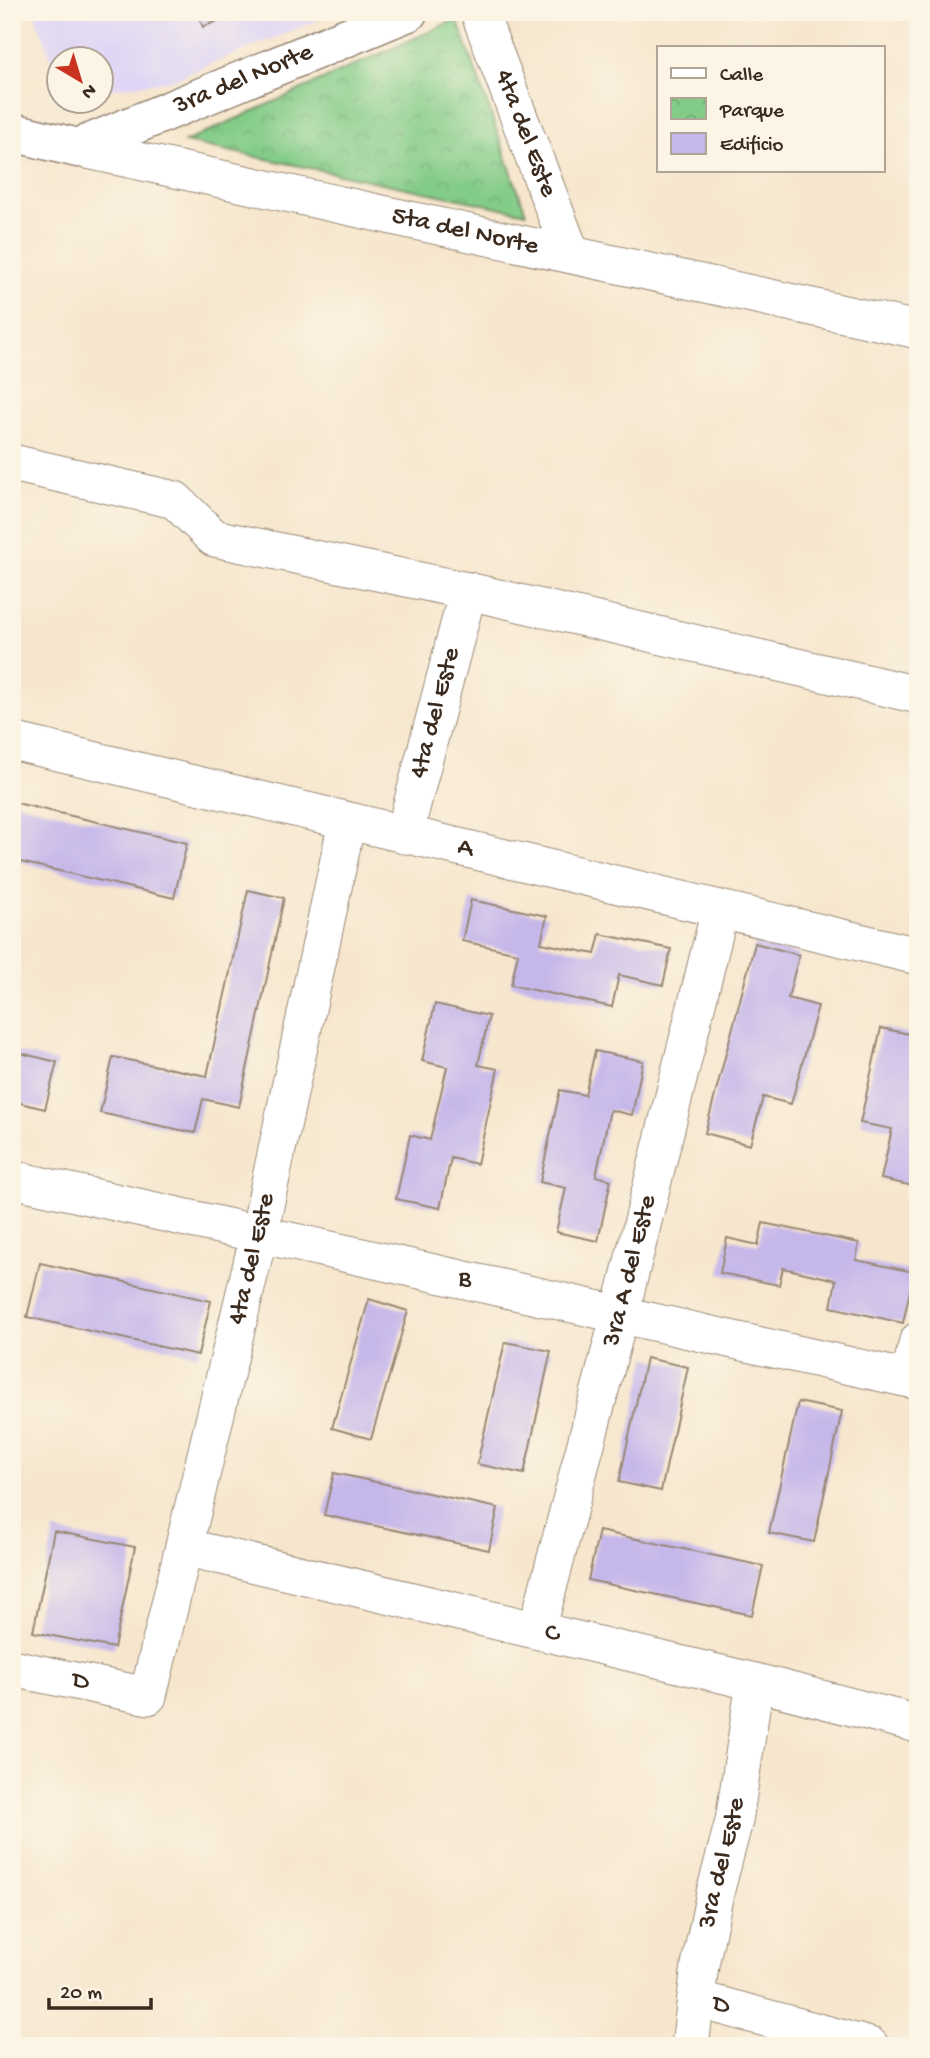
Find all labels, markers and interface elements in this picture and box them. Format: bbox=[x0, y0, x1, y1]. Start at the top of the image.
street label: 3ra del Norte bbox=[168, 37, 318, 123]
north arrow bbox=[46, 46, 116, 116]
legend bbox=[657, 46, 884, 172]
text: Calle bbox=[720, 64, 764, 89]
street label: 4ta del Este bbox=[487, 65, 564, 202]
text: N bbox=[76, 78, 100, 104]
text: Parque bbox=[719, 100, 785, 125]
text: Edificio bbox=[720, 134, 784, 159]
street label: 5ta del Norte bbox=[389, 201, 542, 263]
street label: 4ta del Este bbox=[404, 644, 468, 782]
street label: A bbox=[454, 832, 478, 866]
street label: 4ta del Este bbox=[222, 1190, 283, 1328]
street label: 3ra A del Este bbox=[596, 1191, 664, 1351]
street label: B bbox=[454, 1263, 475, 1297]
street label: C bbox=[541, 1617, 564, 1651]
street label: D bbox=[67, 1665, 92, 1699]
street label: 3ra del Este bbox=[692, 1795, 753, 1932]
scale bar bbox=[49, 1967, 150, 2011]
text: 20 m bbox=[60, 1982, 102, 2007]
street label: D bbox=[707, 1988, 733, 2023]

